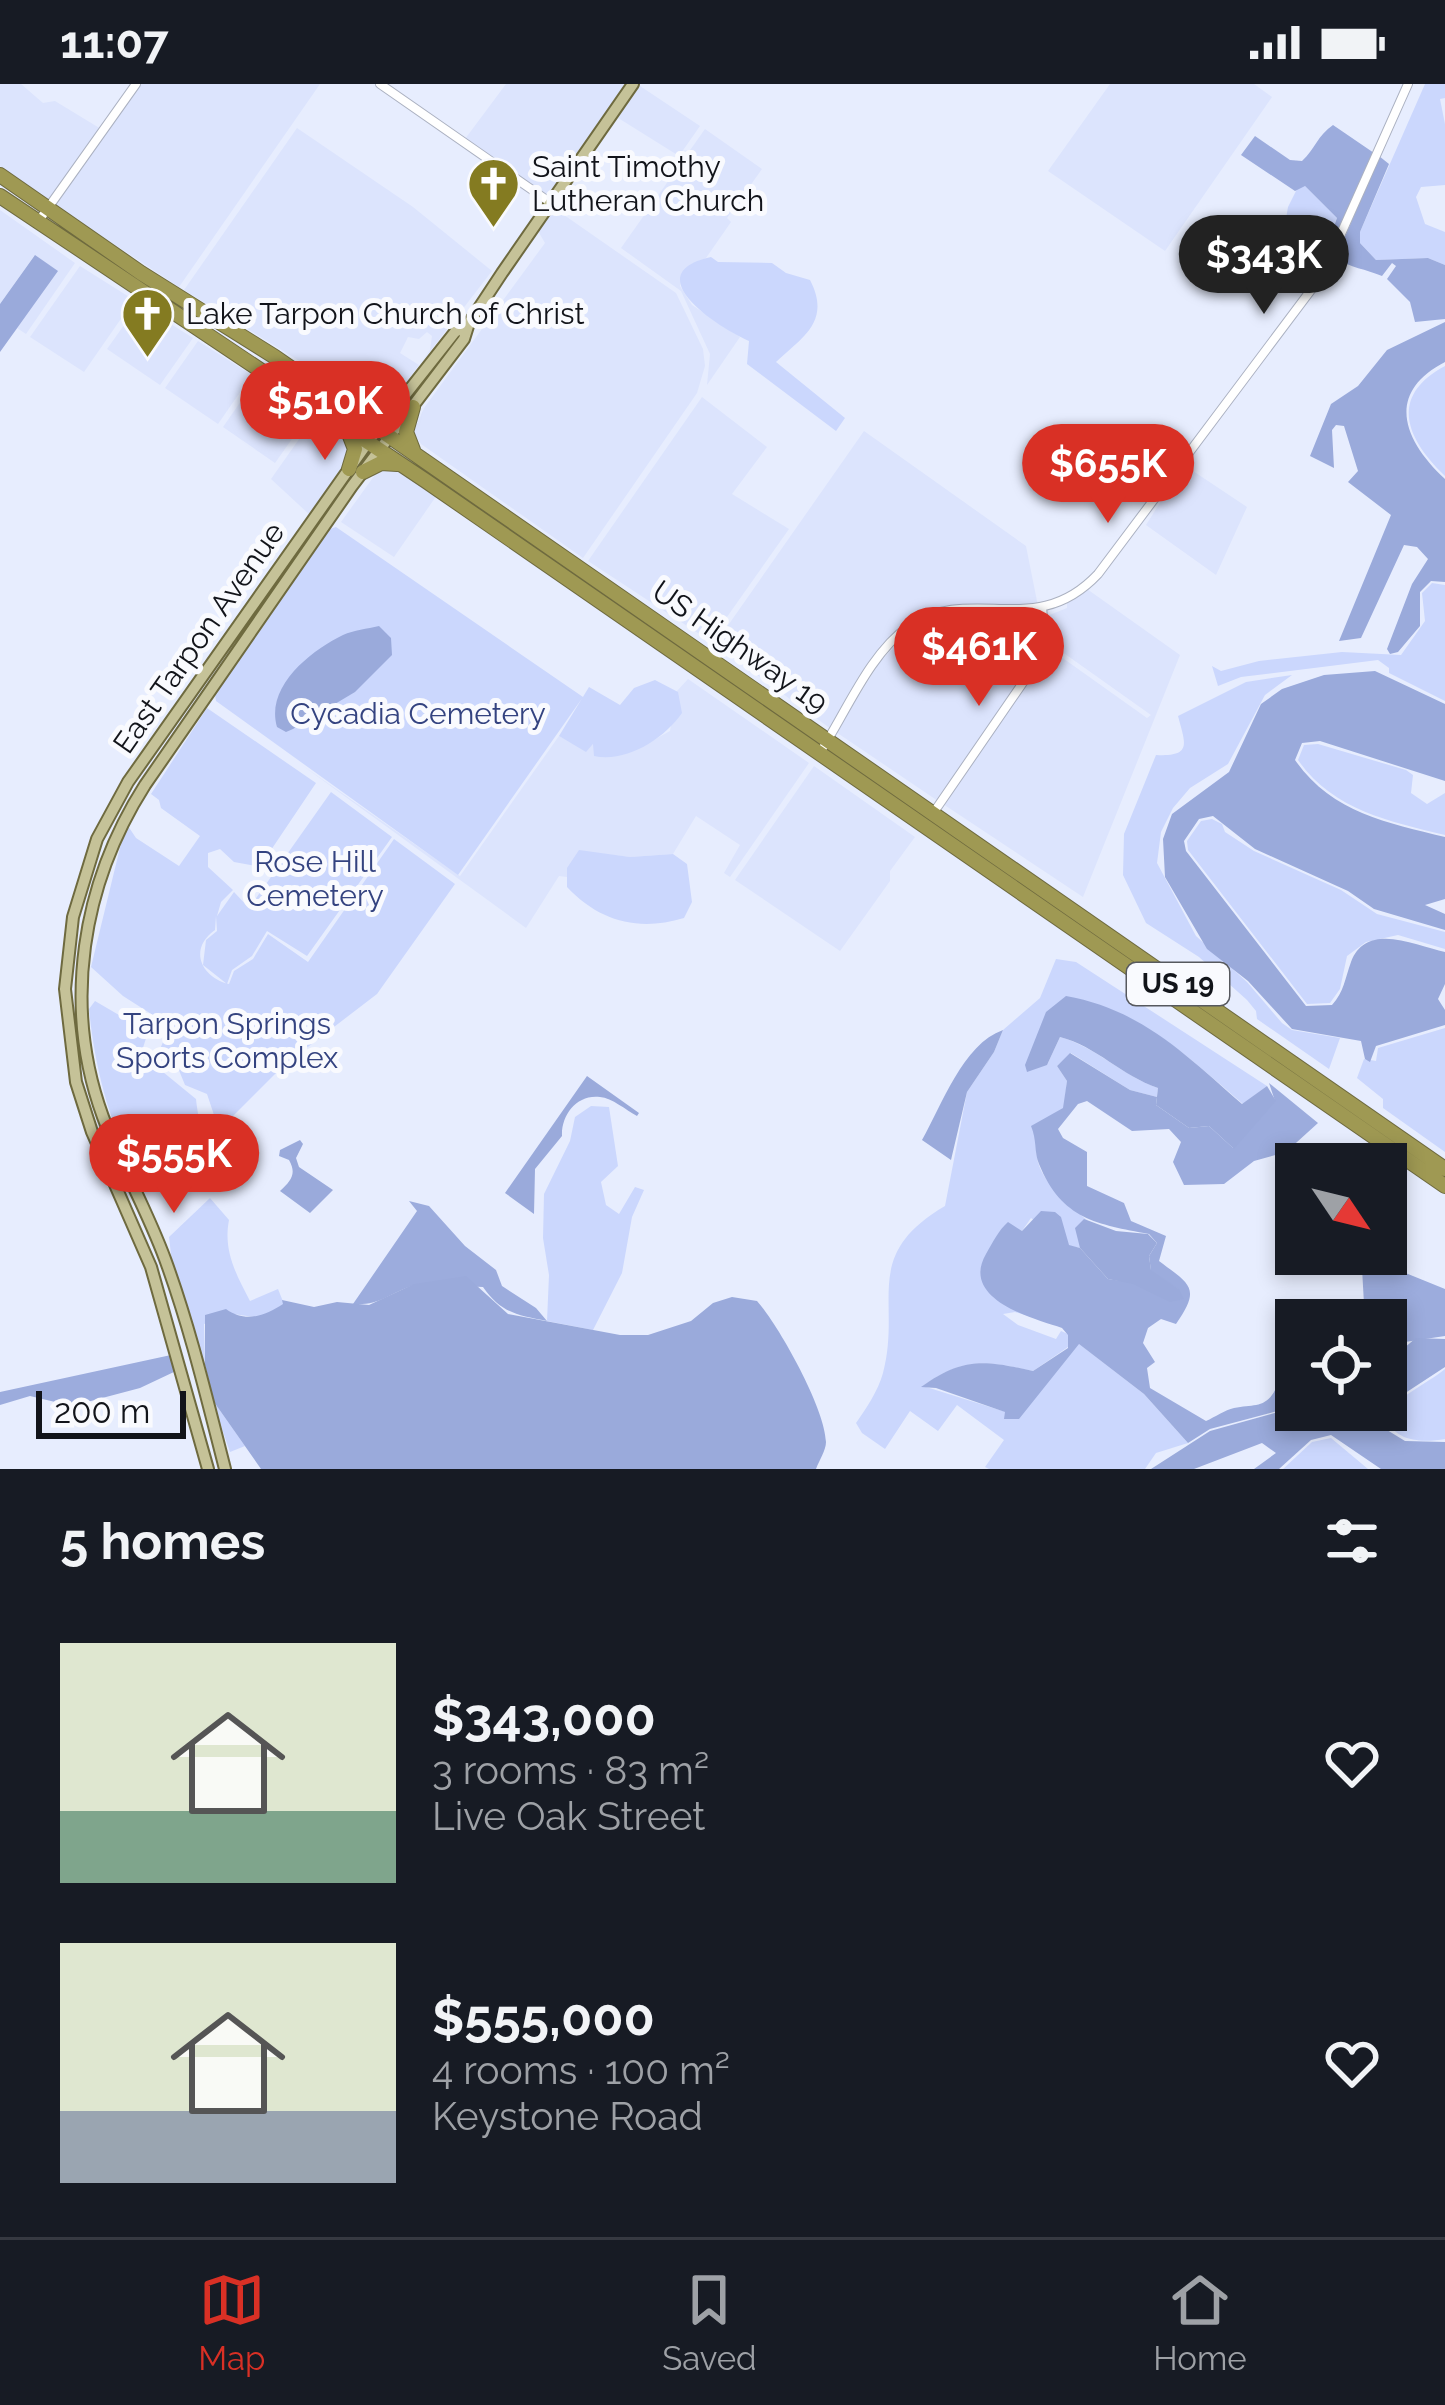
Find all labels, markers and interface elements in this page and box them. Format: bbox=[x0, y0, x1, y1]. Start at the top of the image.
text: 11:07 bbox=[60, 16, 168, 69]
place label: Saint Timothy Lutheran Church bbox=[532, 149, 764, 218]
church icon: Saint Timothy Lutheran Church bbox=[465, 156, 521, 230]
pin: $343K bbox=[1180, 215, 1348, 317]
text: $343K bbox=[1206, 231, 1322, 277]
church icon: Lake Tarpon Church of Christ bbox=[119, 286, 175, 360]
place label: Lake Tarpon Church of Christ bbox=[186, 296, 585, 331]
pin: $510K bbox=[241, 361, 409, 463]
text: $510K bbox=[267, 377, 383, 423]
pin: $655K bbox=[1024, 424, 1192, 526]
text: $655K bbox=[1049, 440, 1167, 486]
street label: East Tarpon Avenue bbox=[106, 516, 291, 760]
street label: US Highway 19 bbox=[646, 573, 835, 720]
pin: $461K bbox=[895, 607, 1063, 709]
text: $461K bbox=[921, 623, 1037, 669]
park label: Cycadia Cemetery bbox=[290, 696, 546, 731]
park label: Rose Hill Cemetery bbox=[246, 844, 384, 913]
road number: US 19 bbox=[1127, 963, 1229, 1005]
park label: Tarpon Springs Sports Complex bbox=[116, 1006, 338, 1075]
pin: $555K bbox=[90, 1114, 258, 1216]
text: $555K bbox=[116, 1130, 232, 1176]
north arrow bbox=[1275, 1143, 1407, 1275]
map controls bbox=[1275, 1143, 1407, 1431]
button: locate bbox=[1275, 1299, 1407, 1431]
scale bar bbox=[36, 1385, 186, 1438]
text: 200 m bbox=[54, 1392, 150, 1431]
icon: filters bbox=[1319, 1508, 1385, 1574]
text: 5 homes bbox=[60, 1511, 265, 1571]
text: $343,000 bbox=[432, 1687, 656, 1747]
icon: home bbox=[156, 1691, 300, 1835]
icon: heart bbox=[1319, 1730, 1385, 1796]
text: 3 rooms · 83 m² bbox=[432, 1747, 709, 1793]
text: Live Oak Street bbox=[432, 1793, 705, 1839]
text: $555,000 bbox=[432, 1987, 655, 2047]
icon: home bbox=[156, 1991, 300, 2135]
icon: heart bbox=[1319, 2030, 1385, 2096]
text: 4 rooms · 100 m² bbox=[432, 2047, 730, 2093]
text: Keystone Road bbox=[432, 2093, 703, 2139]
tab: Map bbox=[198, 2267, 265, 2378]
tab: Saved bbox=[662, 2267, 757, 2378]
tab: Home bbox=[1153, 2267, 1247, 2378]

